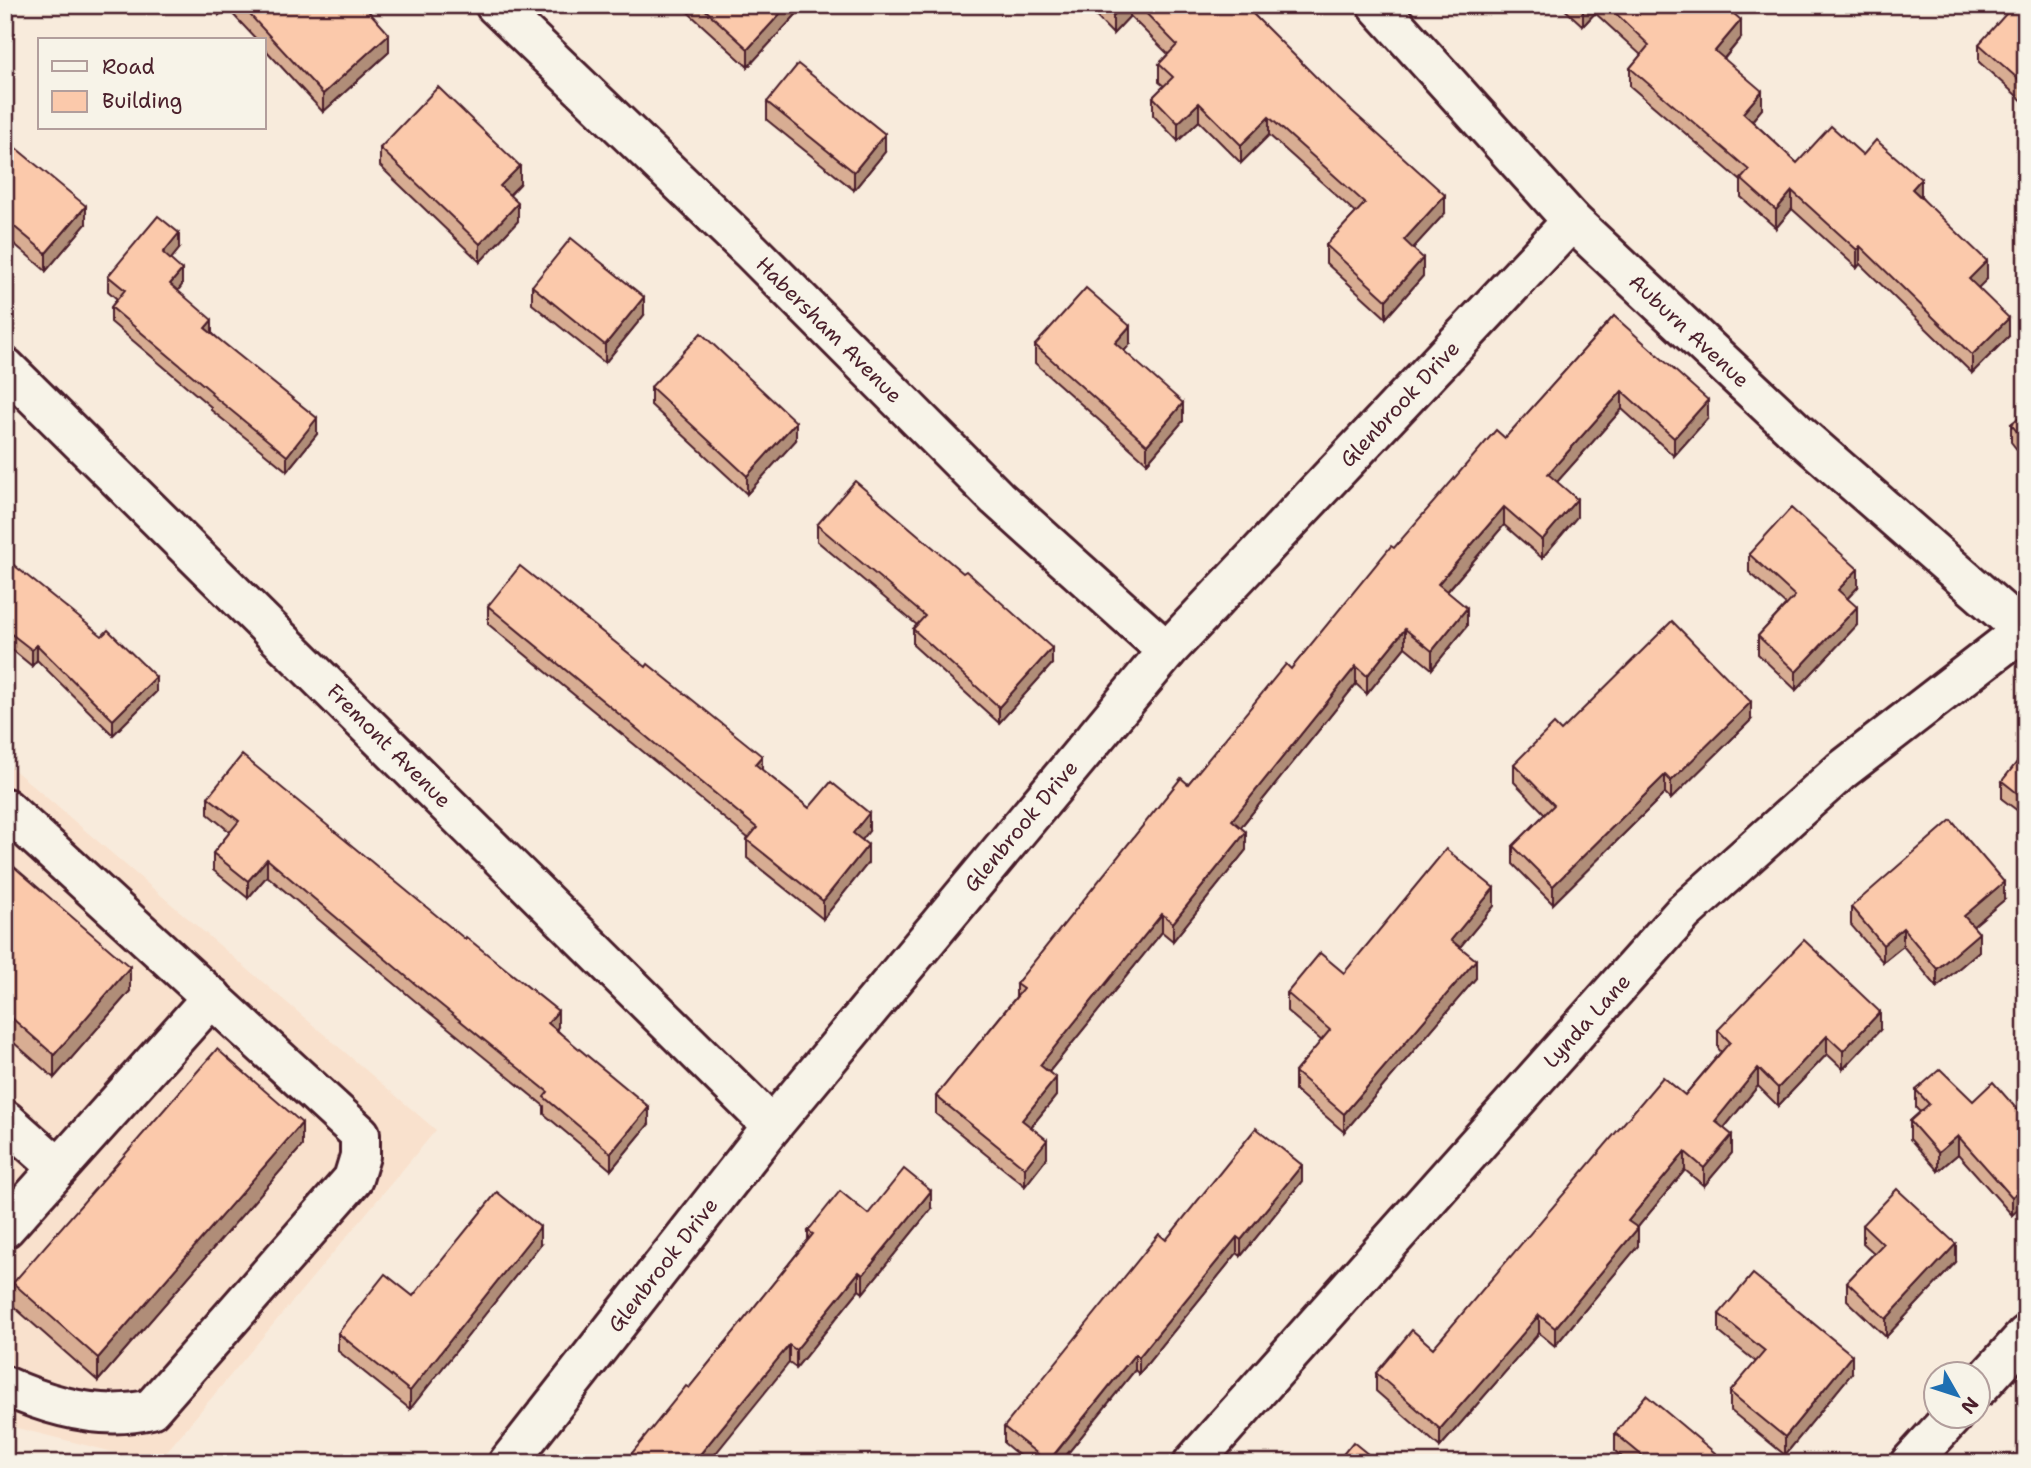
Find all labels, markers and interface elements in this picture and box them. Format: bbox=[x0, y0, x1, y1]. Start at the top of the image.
legend bbox=[38, 38, 266, 130]
text: Road bbox=[102, 53, 155, 81]
text: Building bbox=[102, 87, 182, 115]
street label: Habersham Avenue bbox=[750, 251, 908, 409]
street label: Auburn Avenue bbox=[1623, 268, 1755, 394]
street label: Glenbrook Drive bbox=[1334, 335, 1466, 473]
street label: Fremont Avenue bbox=[321, 678, 457, 814]
street label: Glenbrook Drive bbox=[958, 754, 1084, 898]
street label: Lynda Lane bbox=[1537, 968, 1637, 1074]
street label: Glenbrook Drive bbox=[602, 1192, 724, 1338]
north arrow bbox=[1923, 1360, 1993, 1430]
text: N bbox=[1955, 1392, 1984, 1419]

